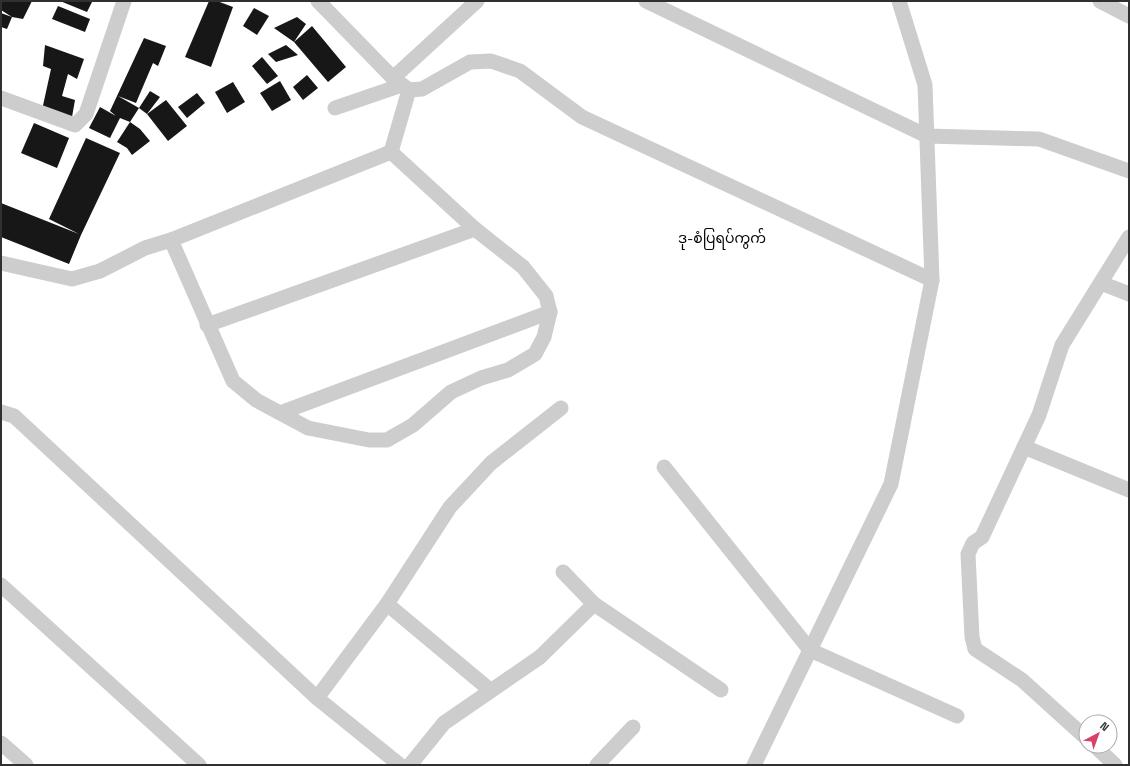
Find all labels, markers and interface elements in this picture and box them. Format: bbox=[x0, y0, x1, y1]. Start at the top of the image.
district label: ဒု-စံပြရပ်ကွက် bbox=[678, 228, 766, 250]
north arrow bbox=[1078, 714, 1118, 754]
text: N bbox=[1097, 719, 1112, 734]

